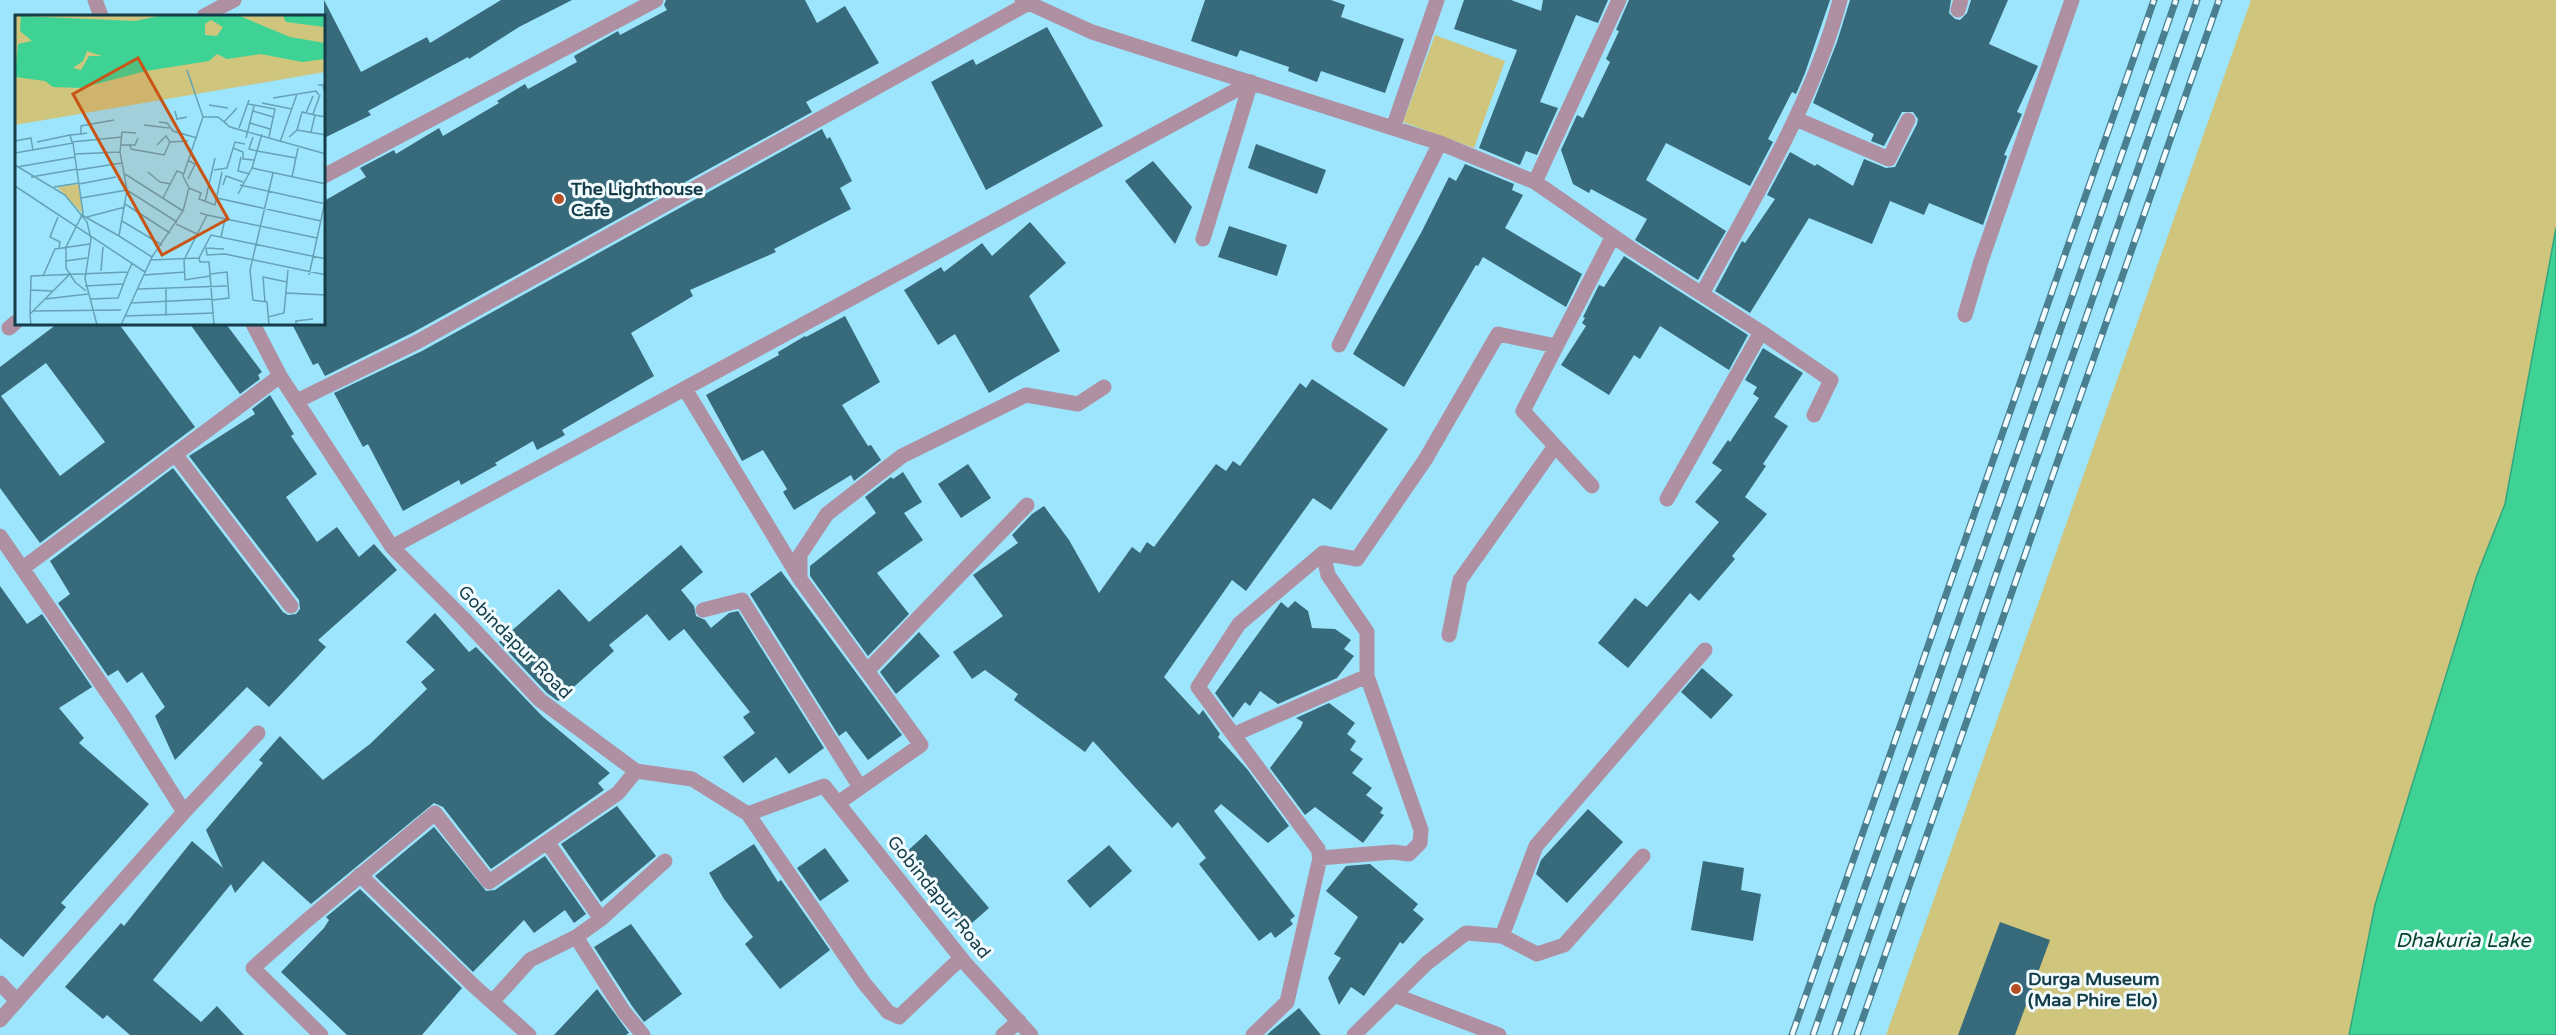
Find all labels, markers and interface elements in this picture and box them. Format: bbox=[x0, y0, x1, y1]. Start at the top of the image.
inset map bbox=[15, 15, 326, 326]
place label: The Lighthouse Cafe bbox=[570, 178, 703, 221]
marker: The Lighthouse Cafe bbox=[552, 192, 566, 206]
street label: Gobindapur Road bbox=[453, 580, 577, 704]
street label: Gobindapur Road bbox=[883, 831, 995, 963]
water label: Dhakuria Lake bbox=[2395, 929, 2532, 953]
place label: Durga Museum (Maa Phire Elo) bbox=[2028, 968, 2160, 1011]
marker: Durga Museum (Maa Phire Elo) bbox=[2009, 982, 2023, 996]

